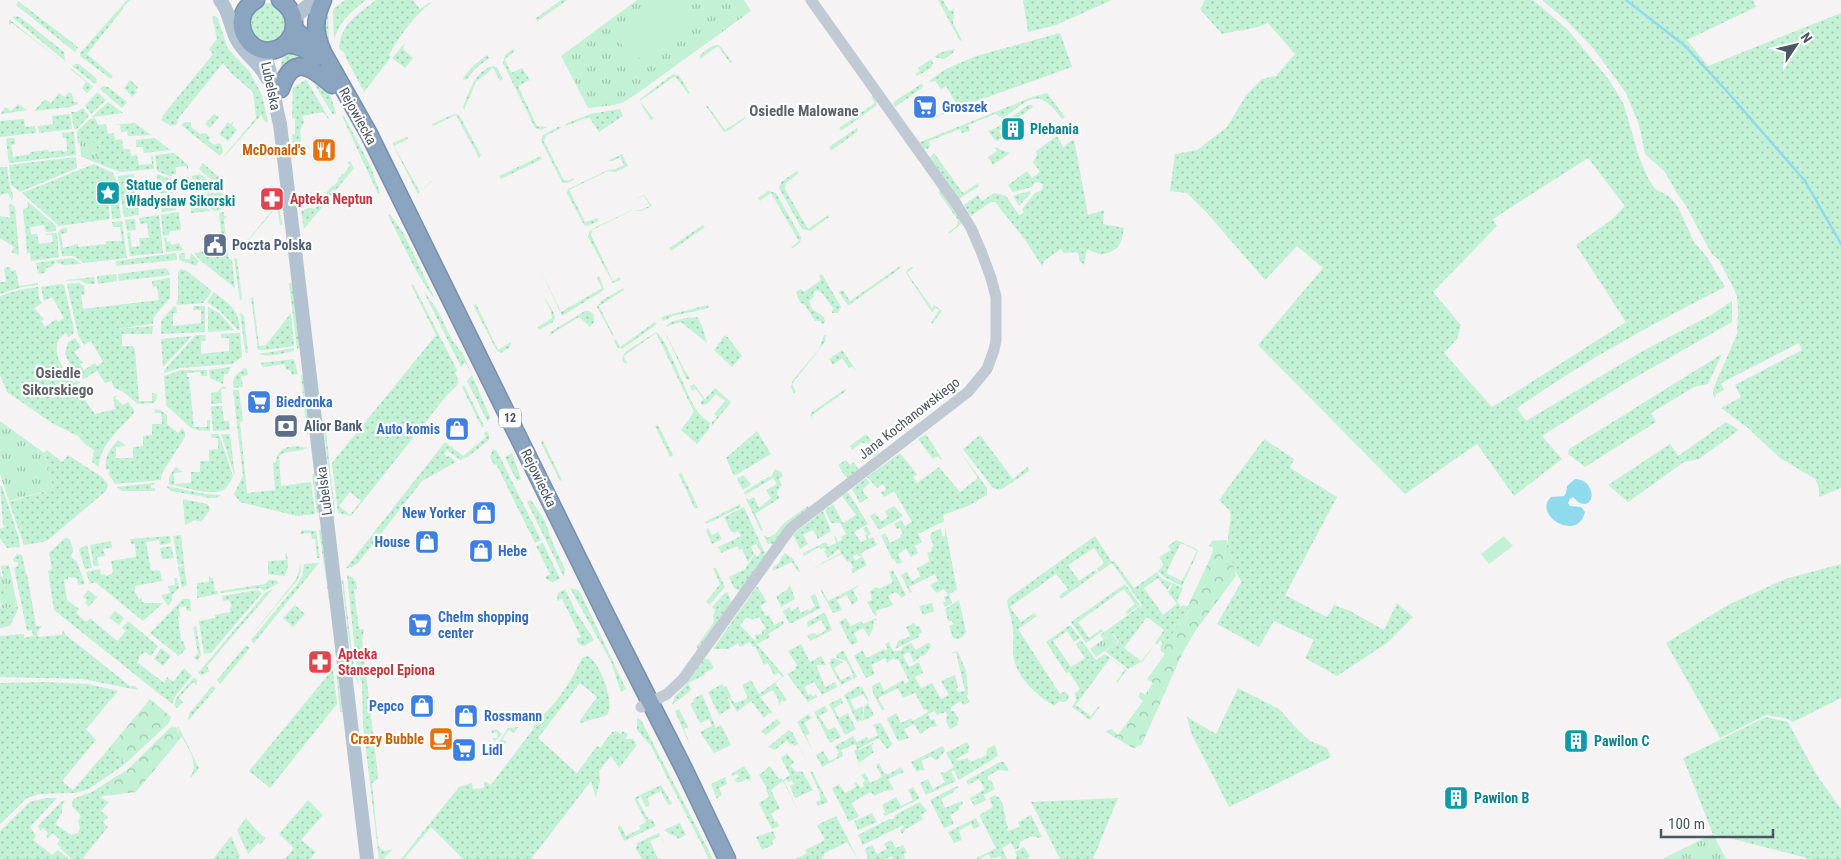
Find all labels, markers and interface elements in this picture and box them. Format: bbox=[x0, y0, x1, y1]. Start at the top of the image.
north arrow bbox=[1771, 20, 1821, 70]
text: N bbox=[1798, 29, 1816, 46]
street label: Lubelska bbox=[258, 60, 284, 112]
street label: Rejowiecka bbox=[336, 85, 380, 147]
supermarket icon: Groszek bbox=[912, 94, 938, 120]
place label: Groszek bbox=[942, 99, 988, 115]
district label: Osiedle Malowane bbox=[749, 102, 859, 120]
building icon: Plebania bbox=[1000, 116, 1026, 142]
place label: Plebania bbox=[1030, 121, 1079, 137]
restaurant icon: McDonald's bbox=[311, 137, 337, 163]
place label: McDonald's bbox=[242, 142, 306, 158]
place label: Statue of General Władysław Sikorski bbox=[126, 177, 235, 209]
place icon: Statue of General Władysław Sikorski bbox=[95, 180, 121, 206]
pharmacy icon: Apteka Neptun bbox=[259, 186, 285, 212]
place label: Apteka Neptun bbox=[290, 191, 373, 207]
public building icon: Poczta Polska bbox=[202, 232, 228, 258]
place label: Poczta Polska bbox=[232, 237, 312, 253]
district label: Osiedle Sikorskiego bbox=[22, 364, 94, 399]
street label: Jana Kochanowskiego bbox=[855, 374, 963, 462]
supermarket icon: Biedronka bbox=[246, 389, 272, 415]
place label: Biedronka bbox=[276, 394, 333, 410]
road number: 12 bbox=[499, 408, 521, 428]
bank icon: Alior Bank bbox=[273, 413, 299, 439]
shop icon: Auto komis bbox=[444, 416, 470, 442]
place label: Alior Bank bbox=[304, 418, 363, 434]
place label: Auto komis bbox=[377, 421, 440, 437]
street label: Rejowiecka bbox=[518, 446, 560, 510]
street label: Lubelska bbox=[313, 466, 335, 516]
shop icon: New Yorker bbox=[471, 500, 497, 526]
place label: New Yorker bbox=[402, 505, 466, 521]
shop icon: House bbox=[414, 529, 440, 555]
place label: House bbox=[375, 534, 410, 550]
shop icon: Hebe bbox=[468, 538, 494, 564]
place label: Hebe bbox=[498, 543, 527, 559]
place label: Chełm shopping center bbox=[438, 609, 529, 641]
supermarket icon: Chełm shopping center bbox=[407, 612, 433, 638]
place label: Apteka Stansepol Epiona bbox=[338, 646, 435, 678]
pharmacy icon: Apteka Stansepol Epiona bbox=[307, 649, 333, 675]
shop icon: Pepco bbox=[409, 693, 435, 719]
place label: Pepco bbox=[369, 698, 404, 714]
shop icon: Rossmann bbox=[453, 703, 479, 729]
place label: Rossmann bbox=[484, 708, 542, 724]
cafe icon: Crazy Bubble bbox=[428, 726, 454, 752]
building icon: Pawilon C bbox=[1563, 728, 1589, 754]
place label: Crazy Bubble bbox=[350, 731, 424, 747]
place label: Pawilon C bbox=[1594, 733, 1649, 749]
supermarket icon: Lidl bbox=[451, 737, 477, 763]
place label: Lidl bbox=[482, 742, 503, 758]
building icon: Pawilon B bbox=[1443, 785, 1469, 811]
place label: Pawilon B bbox=[1474, 790, 1529, 806]
scale bar bbox=[1661, 806, 1774, 838]
text: 100 m bbox=[1668, 815, 1705, 833]

